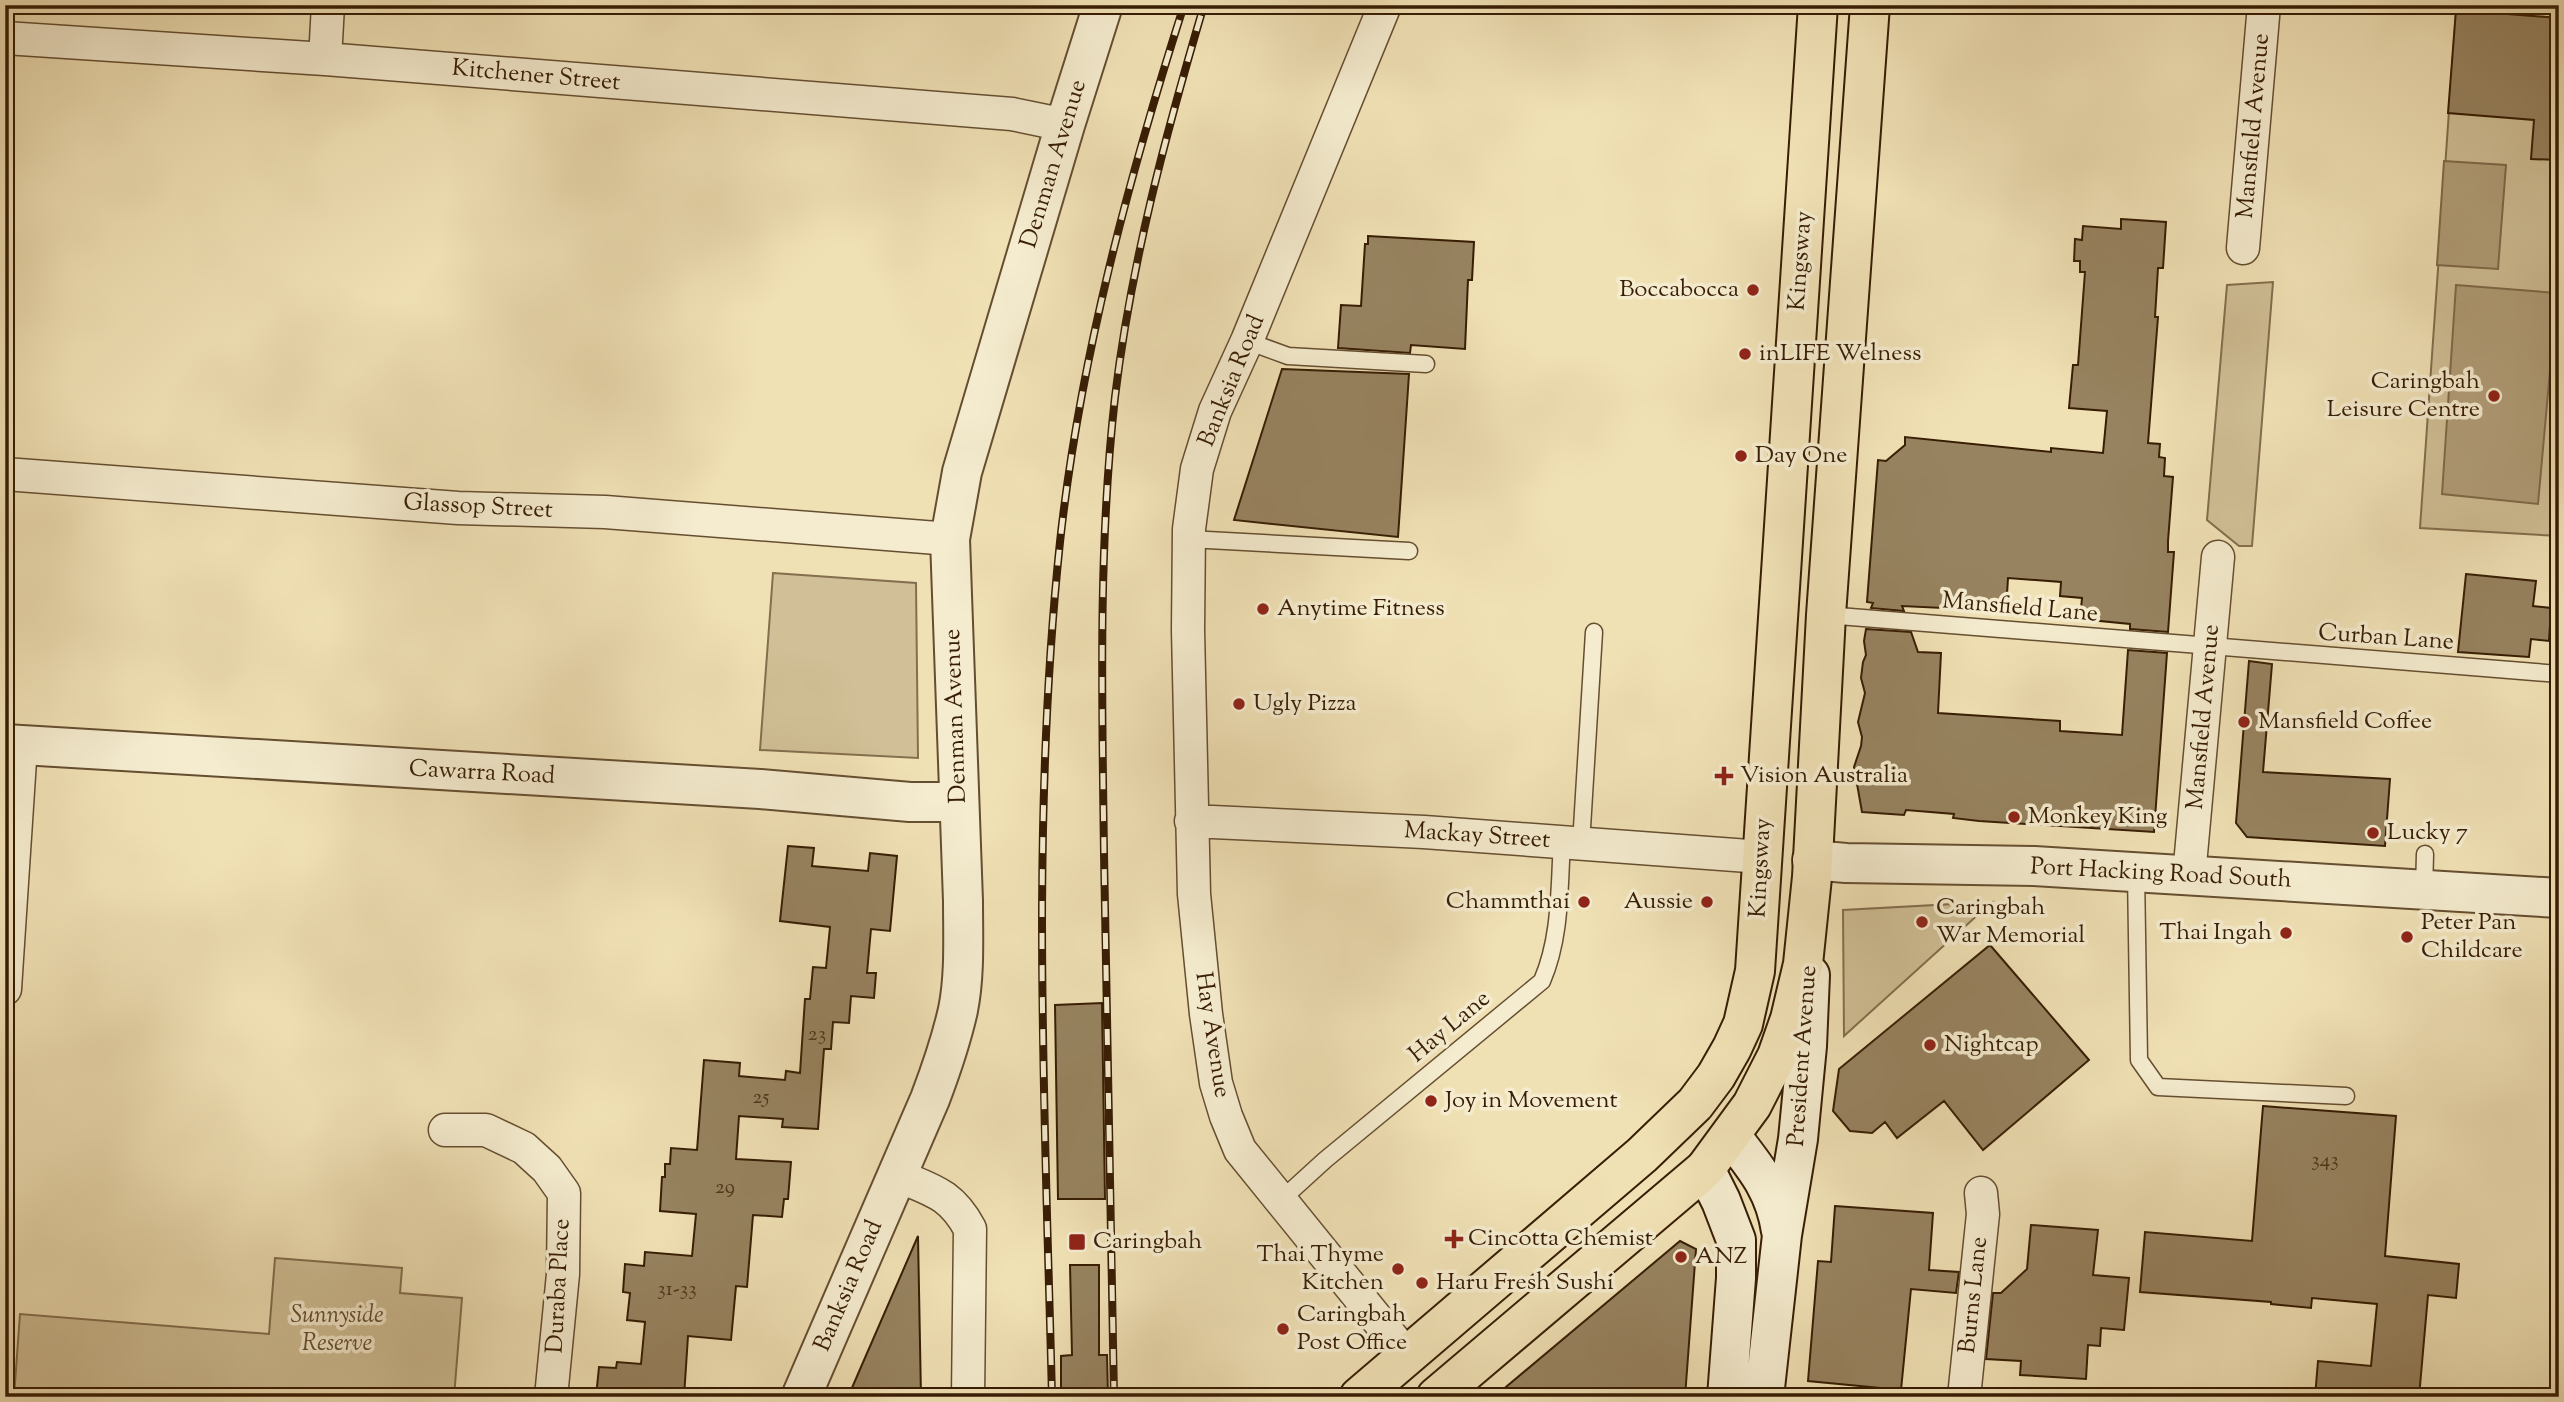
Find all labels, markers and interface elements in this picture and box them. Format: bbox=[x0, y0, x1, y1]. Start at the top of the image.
street label: Mansfield Avenue bbox=[2229, 32, 2279, 220]
street label: Kitchener Street bbox=[450, 52, 622, 100]
street label: Denman Avenue bbox=[1012, 75, 1096, 253]
street label: Kingsway bbox=[1781, 210, 1821, 312]
place label: Boccabocca bbox=[1619, 273, 1739, 307]
marker: Boccabocca bbox=[1745, 282, 1761, 298]
street label: Banksia Road bbox=[1190, 309, 1274, 452]
place label: inLIFE Welness bbox=[1759, 337, 1921, 371]
marker: inLIFE Welness bbox=[1737, 346, 1753, 362]
place label: Caringbah Leisure Centre bbox=[2327, 365, 2480, 427]
marker: Caringbah Leisure Centre bbox=[2486, 388, 2502, 404]
place label: Day One bbox=[1755, 439, 1847, 473]
marker: Day One bbox=[1733, 448, 1749, 464]
street label: Glassop Street bbox=[402, 486, 554, 528]
street label: Mansfield Lane bbox=[1941, 584, 2099, 632]
place label: Anytime Fitness bbox=[1277, 592, 1445, 626]
marker: Anytime Fitness bbox=[1255, 601, 1271, 617]
street label: Curban Lane bbox=[2317, 616, 2455, 660]
street label: Mansfield Avenue bbox=[2179, 623, 2229, 811]
street label: Denman Avenue bbox=[936, 628, 976, 804]
place label: Ugly Pizza bbox=[1253, 687, 1357, 721]
marker: Ugly Pizza bbox=[1231, 696, 1247, 712]
place label: Mansfield Coffee bbox=[2258, 705, 2432, 739]
marker: Mansfield Coffee bbox=[2236, 714, 2252, 730]
street label: Cawarra Road bbox=[408, 752, 556, 794]
place label: Vision Australia bbox=[1740, 759, 1908, 793]
marker: Vision Australia bbox=[1714, 766, 1734, 786]
place label: Monkey King bbox=[2028, 800, 2168, 834]
marker: Monkey King bbox=[2006, 809, 2022, 825]
street label: Mackay Street bbox=[1403, 814, 1551, 858]
place label: Lucky 7 bbox=[2387, 816, 2468, 850]
street label: Kingsway bbox=[1741, 817, 1781, 919]
marker: Lucky 7 bbox=[2365, 825, 2381, 841]
street label: Port Hacking Road South bbox=[2029, 850, 2293, 898]
place label: Chammthai bbox=[1446, 885, 1570, 919]
place label: Aussie bbox=[1624, 885, 1693, 919]
place label: Caringbah War Memorial bbox=[1936, 891, 2086, 953]
marker: Chammthai bbox=[1576, 894, 1592, 910]
marker: Aussie bbox=[1699, 894, 1715, 910]
place label: Peter Pan Childcare bbox=[2421, 906, 2523, 968]
marker: Caringbah War Memorial bbox=[1914, 914, 1930, 930]
place label: Thai Ingah bbox=[2159, 916, 2272, 950]
marker: Thai Ingah bbox=[2278, 925, 2294, 941]
marker: Peter Pan Childcare bbox=[2399, 929, 2415, 945]
street label: President Avenue bbox=[1780, 964, 1826, 1148]
street label: Hay Avenue bbox=[1185, 970, 1239, 1100]
street label: Hay Lane bbox=[1402, 983, 1498, 1071]
house number: 23 bbox=[808, 1020, 826, 1050]
place label: Nightcap bbox=[1944, 1028, 2039, 1062]
marker: Nightcap bbox=[1922, 1037, 1938, 1053]
house number: 25 bbox=[752, 1083, 770, 1113]
place label: Joy in Movement bbox=[1443, 1084, 1618, 1118]
marker: Joy in Movement bbox=[1423, 1093, 1439, 1109]
house number: 343 bbox=[2311, 1146, 2339, 1176]
house number: 29 bbox=[715, 1173, 735, 1203]
street label: Banksia Road bbox=[806, 1215, 892, 1357]
street label: Duraba Place bbox=[538, 1218, 580, 1354]
place label: Cincotta Chemist bbox=[1468, 1222, 1653, 1256]
place label: Caringbah bbox=[1093, 1225, 1202, 1259]
marker: Cincotta Chemist bbox=[1446, 1231, 1462, 1247]
marker: Caringbah bbox=[1067, 1232, 1087, 1252]
street label: Burns Lane bbox=[1951, 1235, 1997, 1355]
place label: Thai Thyme Kitchen bbox=[1257, 1238, 1384, 1300]
place label: ANZ bbox=[1695, 1240, 1748, 1274]
marker: ANZ bbox=[1673, 1249, 1689, 1265]
marker: Thai Thyme Kitchen bbox=[1390, 1261, 1406, 1277]
place label: Haru Fresh Sushi bbox=[1436, 1266, 1614, 1300]
house number: 31-33 bbox=[657, 1275, 697, 1305]
marker: Haru Fresh Sushi bbox=[1414, 1275, 1430, 1291]
place label: Caringbah Post Office bbox=[1297, 1298, 1407, 1360]
park label: Sunnyside Reserve bbox=[290, 1299, 384, 1361]
marker: Caringbah Post Office bbox=[1275, 1321, 1291, 1337]

